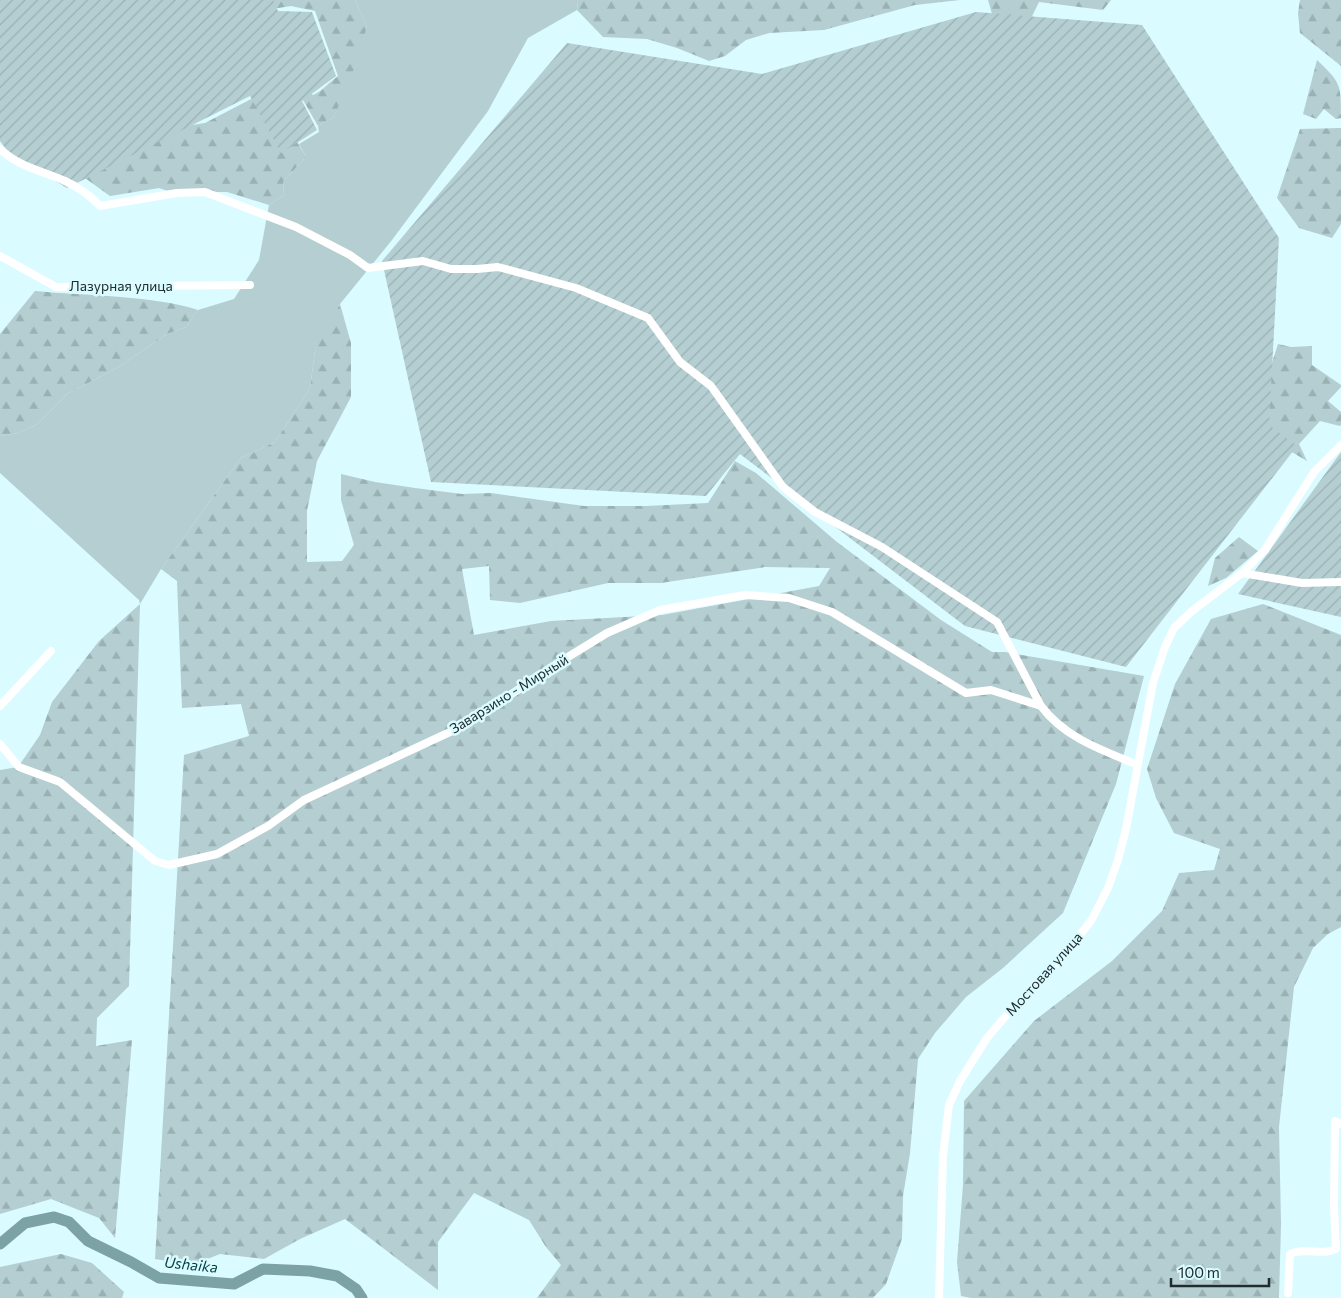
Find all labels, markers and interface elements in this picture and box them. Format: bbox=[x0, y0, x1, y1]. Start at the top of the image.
street label: Лазурная улица bbox=[69, 277, 173, 294]
street label: Заварзино - Мирный bbox=[446, 650, 571, 737]
street label: Мостовая улица bbox=[1002, 928, 1086, 1019]
water label: Ushaika bbox=[163, 1252, 219, 1276]
scale bar bbox=[1171, 1256, 1268, 1288]
text: 100 m bbox=[1178, 1263, 1220, 1281]

